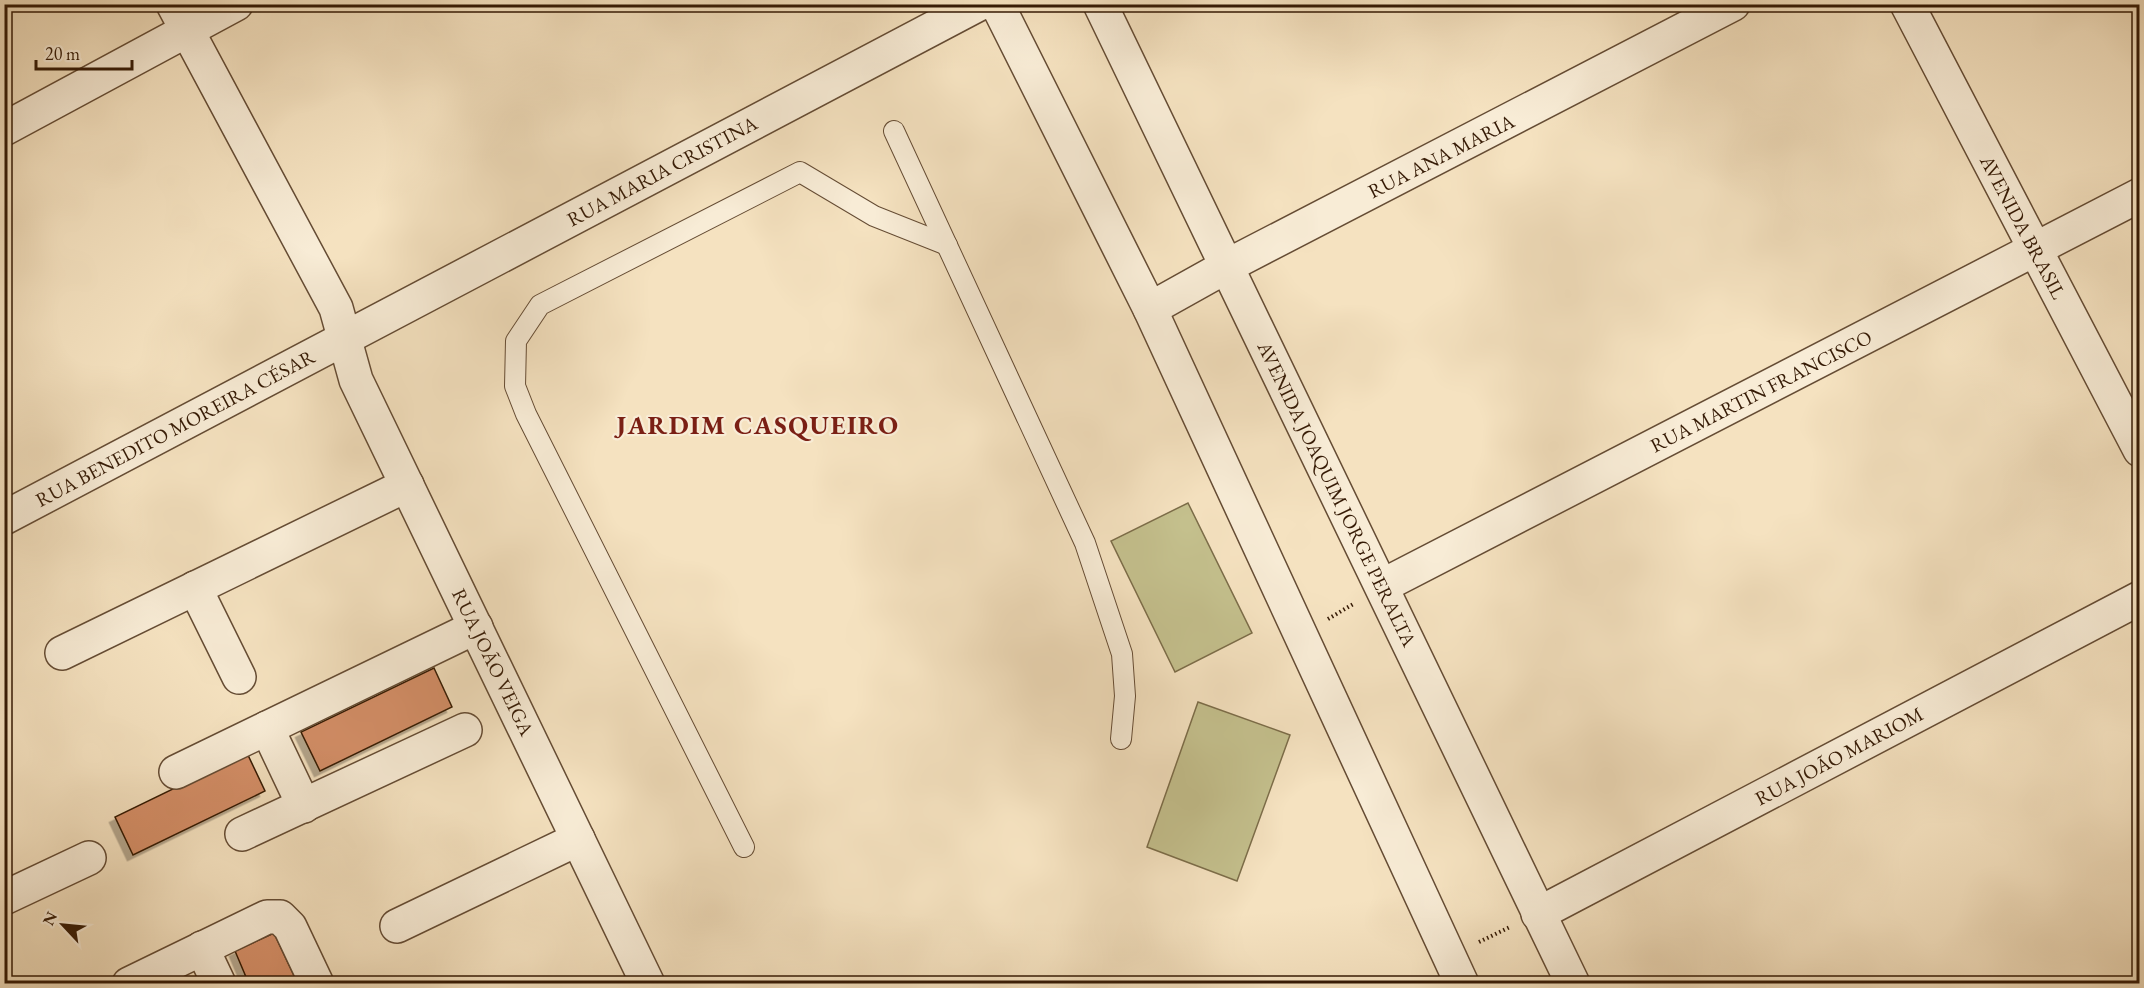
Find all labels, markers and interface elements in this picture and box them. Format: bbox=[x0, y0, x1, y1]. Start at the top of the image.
scale bar bbox=[36, 33, 132, 71]
text: 20 m bbox=[45, 42, 80, 65]
street label: RUA ANA MARIA bbox=[1363, 108, 1519, 204]
street label: RUA MARIA CRISTINA bbox=[562, 110, 762, 232]
street label: AVENIDA BRASIL bbox=[1974, 150, 2072, 304]
street label: RUA MARTIN FRANCISCO bbox=[1646, 324, 1876, 458]
street label: AVENIDA JOAQUIM JORGE PERALTA bbox=[1251, 336, 1423, 651]
street label: RUA BENEDITO MOREIRA CÉSAR bbox=[31, 343, 320, 513]
district label: JARDIM CASQUEIRO bbox=[613, 408, 900, 442]
street label: RUA JOÃO VEIGA bbox=[446, 584, 540, 740]
street label: RUA JOÃO MARIOM bbox=[1750, 701, 1928, 811]
north arrow bbox=[33, 895, 93, 955]
text: N bbox=[38, 908, 62, 929]

